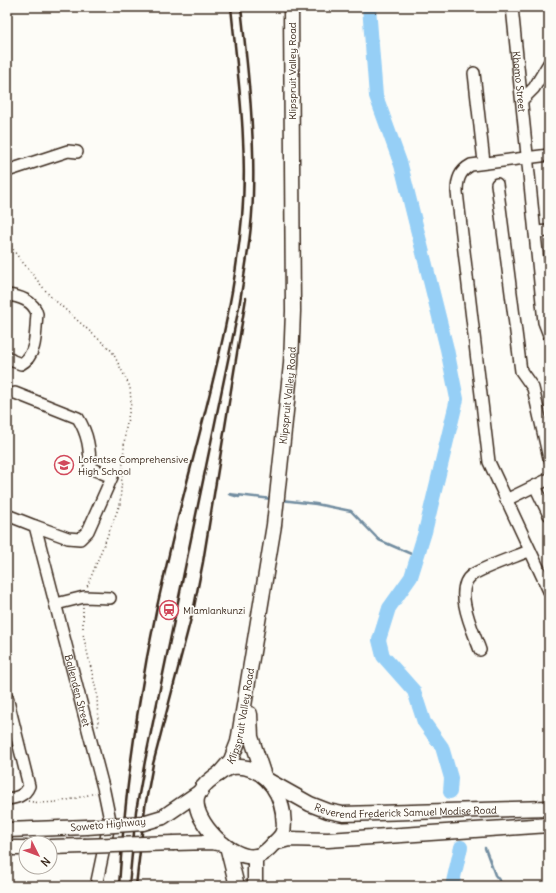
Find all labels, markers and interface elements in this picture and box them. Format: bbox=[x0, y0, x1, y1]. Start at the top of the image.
street label: Klipspruit Valley Road bbox=[286, 22, 299, 120]
street label: Khomo Street bbox=[510, 51, 529, 113]
street label: Klipspruit Valley Road bbox=[277, 346, 299, 445]
place label: Lofentse Comprehensive High School bbox=[78, 453, 188, 478]
school or university icon: Lofentse Comprehensive High School bbox=[53, 454, 75, 476]
station icon: Mlamlankunzi bbox=[158, 599, 180, 621]
place label: Mlamlankunzi bbox=[183, 604, 245, 617]
street label: Ballenden Street bbox=[62, 653, 93, 729]
street label: Klipspruit Valley Road bbox=[224, 667, 257, 767]
street label: Reverend Frederick Samuel Modise Road bbox=[313, 800, 497, 821]
street label: Soweto Highway bbox=[70, 815, 146, 834]
north arrow bbox=[18, 835, 58, 875]
text: N bbox=[38, 854, 53, 869]

